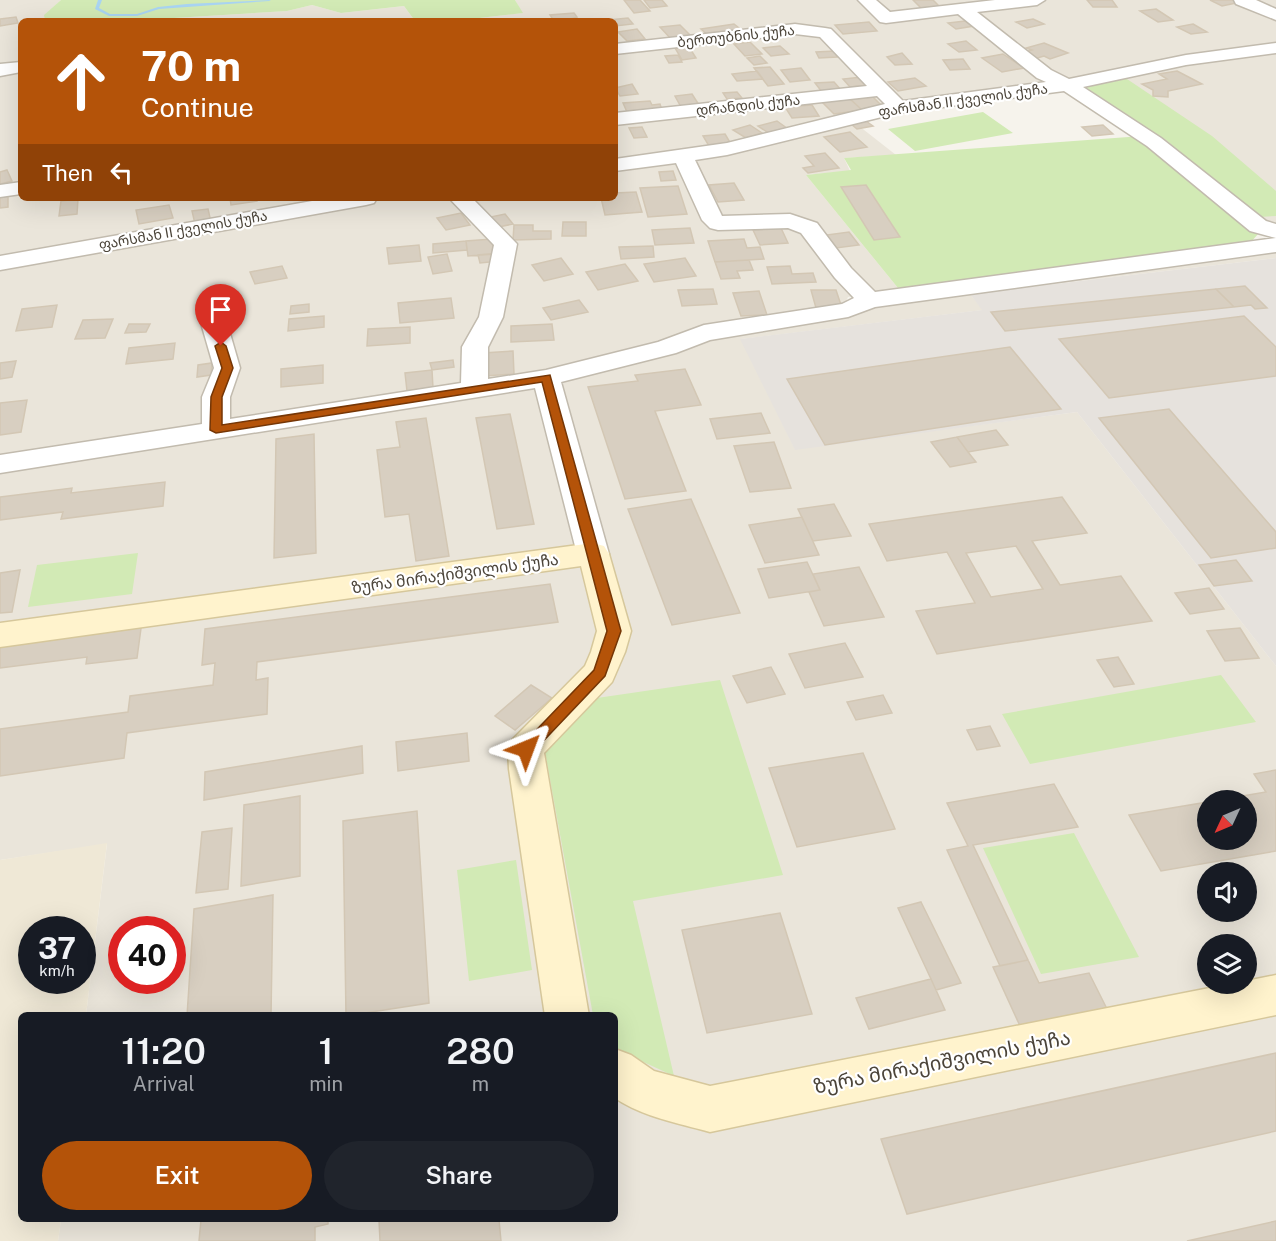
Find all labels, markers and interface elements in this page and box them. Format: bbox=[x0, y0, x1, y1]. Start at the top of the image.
street label: ბერთუბნის ქუჩა bbox=[676, 22, 796, 51]
text: 70 m bbox=[141, 41, 241, 90]
icon: ahead bbox=[42, 42, 120, 120]
street label: ფარსმან II ქველის ქუჩა bbox=[877, 80, 1049, 121]
text: Continue bbox=[141, 91, 254, 123]
street label: დრანდის ქუჩა bbox=[695, 92, 801, 119]
icon: left bbox=[105, 156, 138, 189]
text: Then bbox=[42, 160, 93, 186]
street label: ფარსმან II ქველის ქუჩა bbox=[97, 207, 269, 254]
pin bbox=[195, 284, 246, 346]
icon: arrive bbox=[204, 293, 237, 326]
street label: ზურა მირაქიშვილის ქუჩა bbox=[350, 550, 560, 598]
position arrow bbox=[494, 717, 558, 781]
north arrow bbox=[1197, 790, 1257, 850]
map controls bbox=[1197, 790, 1257, 994]
button: sound bbox=[1197, 862, 1257, 922]
speed limit sign: 40 bbox=[108, 916, 186, 994]
text: 37 bbox=[38, 930, 76, 966]
button: layers bbox=[1197, 934, 1257, 994]
text: km/h bbox=[39, 962, 75, 979]
street label: ზურა მირაქიშვილის ქუჩა bbox=[812, 1025, 1073, 1100]
text: 11:20 bbox=[121, 1030, 206, 1072]
text: 1 bbox=[319, 1030, 334, 1072]
text: 280 bbox=[446, 1030, 515, 1072]
text: Arrival bbox=[133, 1072, 194, 1096]
text: min bbox=[309, 1072, 343, 1096]
text: m bbox=[472, 1072, 489, 1096]
button: Exit bbox=[42, 1141, 312, 1210]
button: Share bbox=[324, 1141, 594, 1210]

